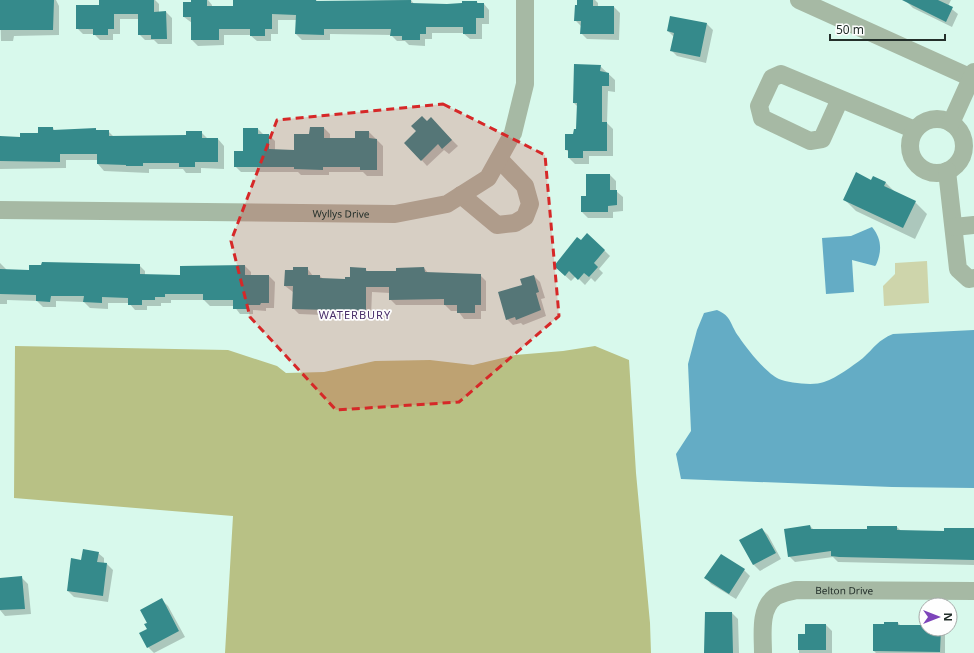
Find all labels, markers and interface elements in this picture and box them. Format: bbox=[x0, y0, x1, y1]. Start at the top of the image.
scale bar bbox=[830, 16, 945, 42]
text: 50 m bbox=[836, 21, 864, 38]
street label: Wyllys Drive bbox=[312, 206, 370, 221]
district label: WATERBURY bbox=[319, 307, 391, 322]
street label: Belton Drive bbox=[815, 583, 874, 597]
north arrow bbox=[918, 597, 958, 637]
text: N bbox=[941, 613, 956, 621]

